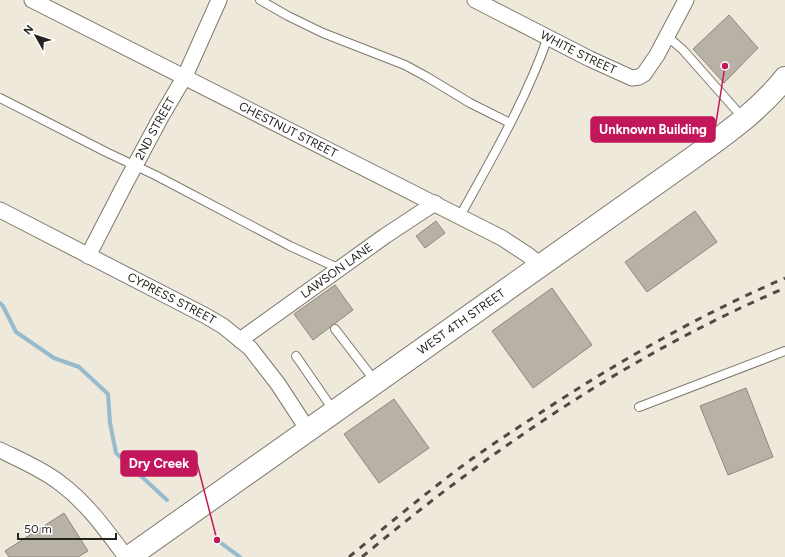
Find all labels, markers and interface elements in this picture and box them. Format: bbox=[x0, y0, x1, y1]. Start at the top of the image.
north arrow bbox=[16, 16, 56, 56]
text: N bbox=[21, 23, 36, 37]
street label: WHITE STREET bbox=[538, 28, 619, 77]
street label: 2ND STREET bbox=[132, 94, 178, 162]
street label: CHESTNUT STREET bbox=[237, 99, 340, 161]
callout: Unknown Building bbox=[591, 117, 715, 142]
text: Unknown Building bbox=[599, 122, 707, 137]
street label: LAWSON LANE bbox=[298, 240, 375, 301]
street label: CYPRESS STREET bbox=[125, 270, 219, 327]
street label: WEST 4TH STREET bbox=[415, 286, 508, 358]
callout: Dry Creek bbox=[121, 451, 197, 476]
text: Dry Creek bbox=[129, 456, 189, 471]
scale bar bbox=[18, 515, 116, 541]
text: 50 m bbox=[24, 522, 52, 536]

